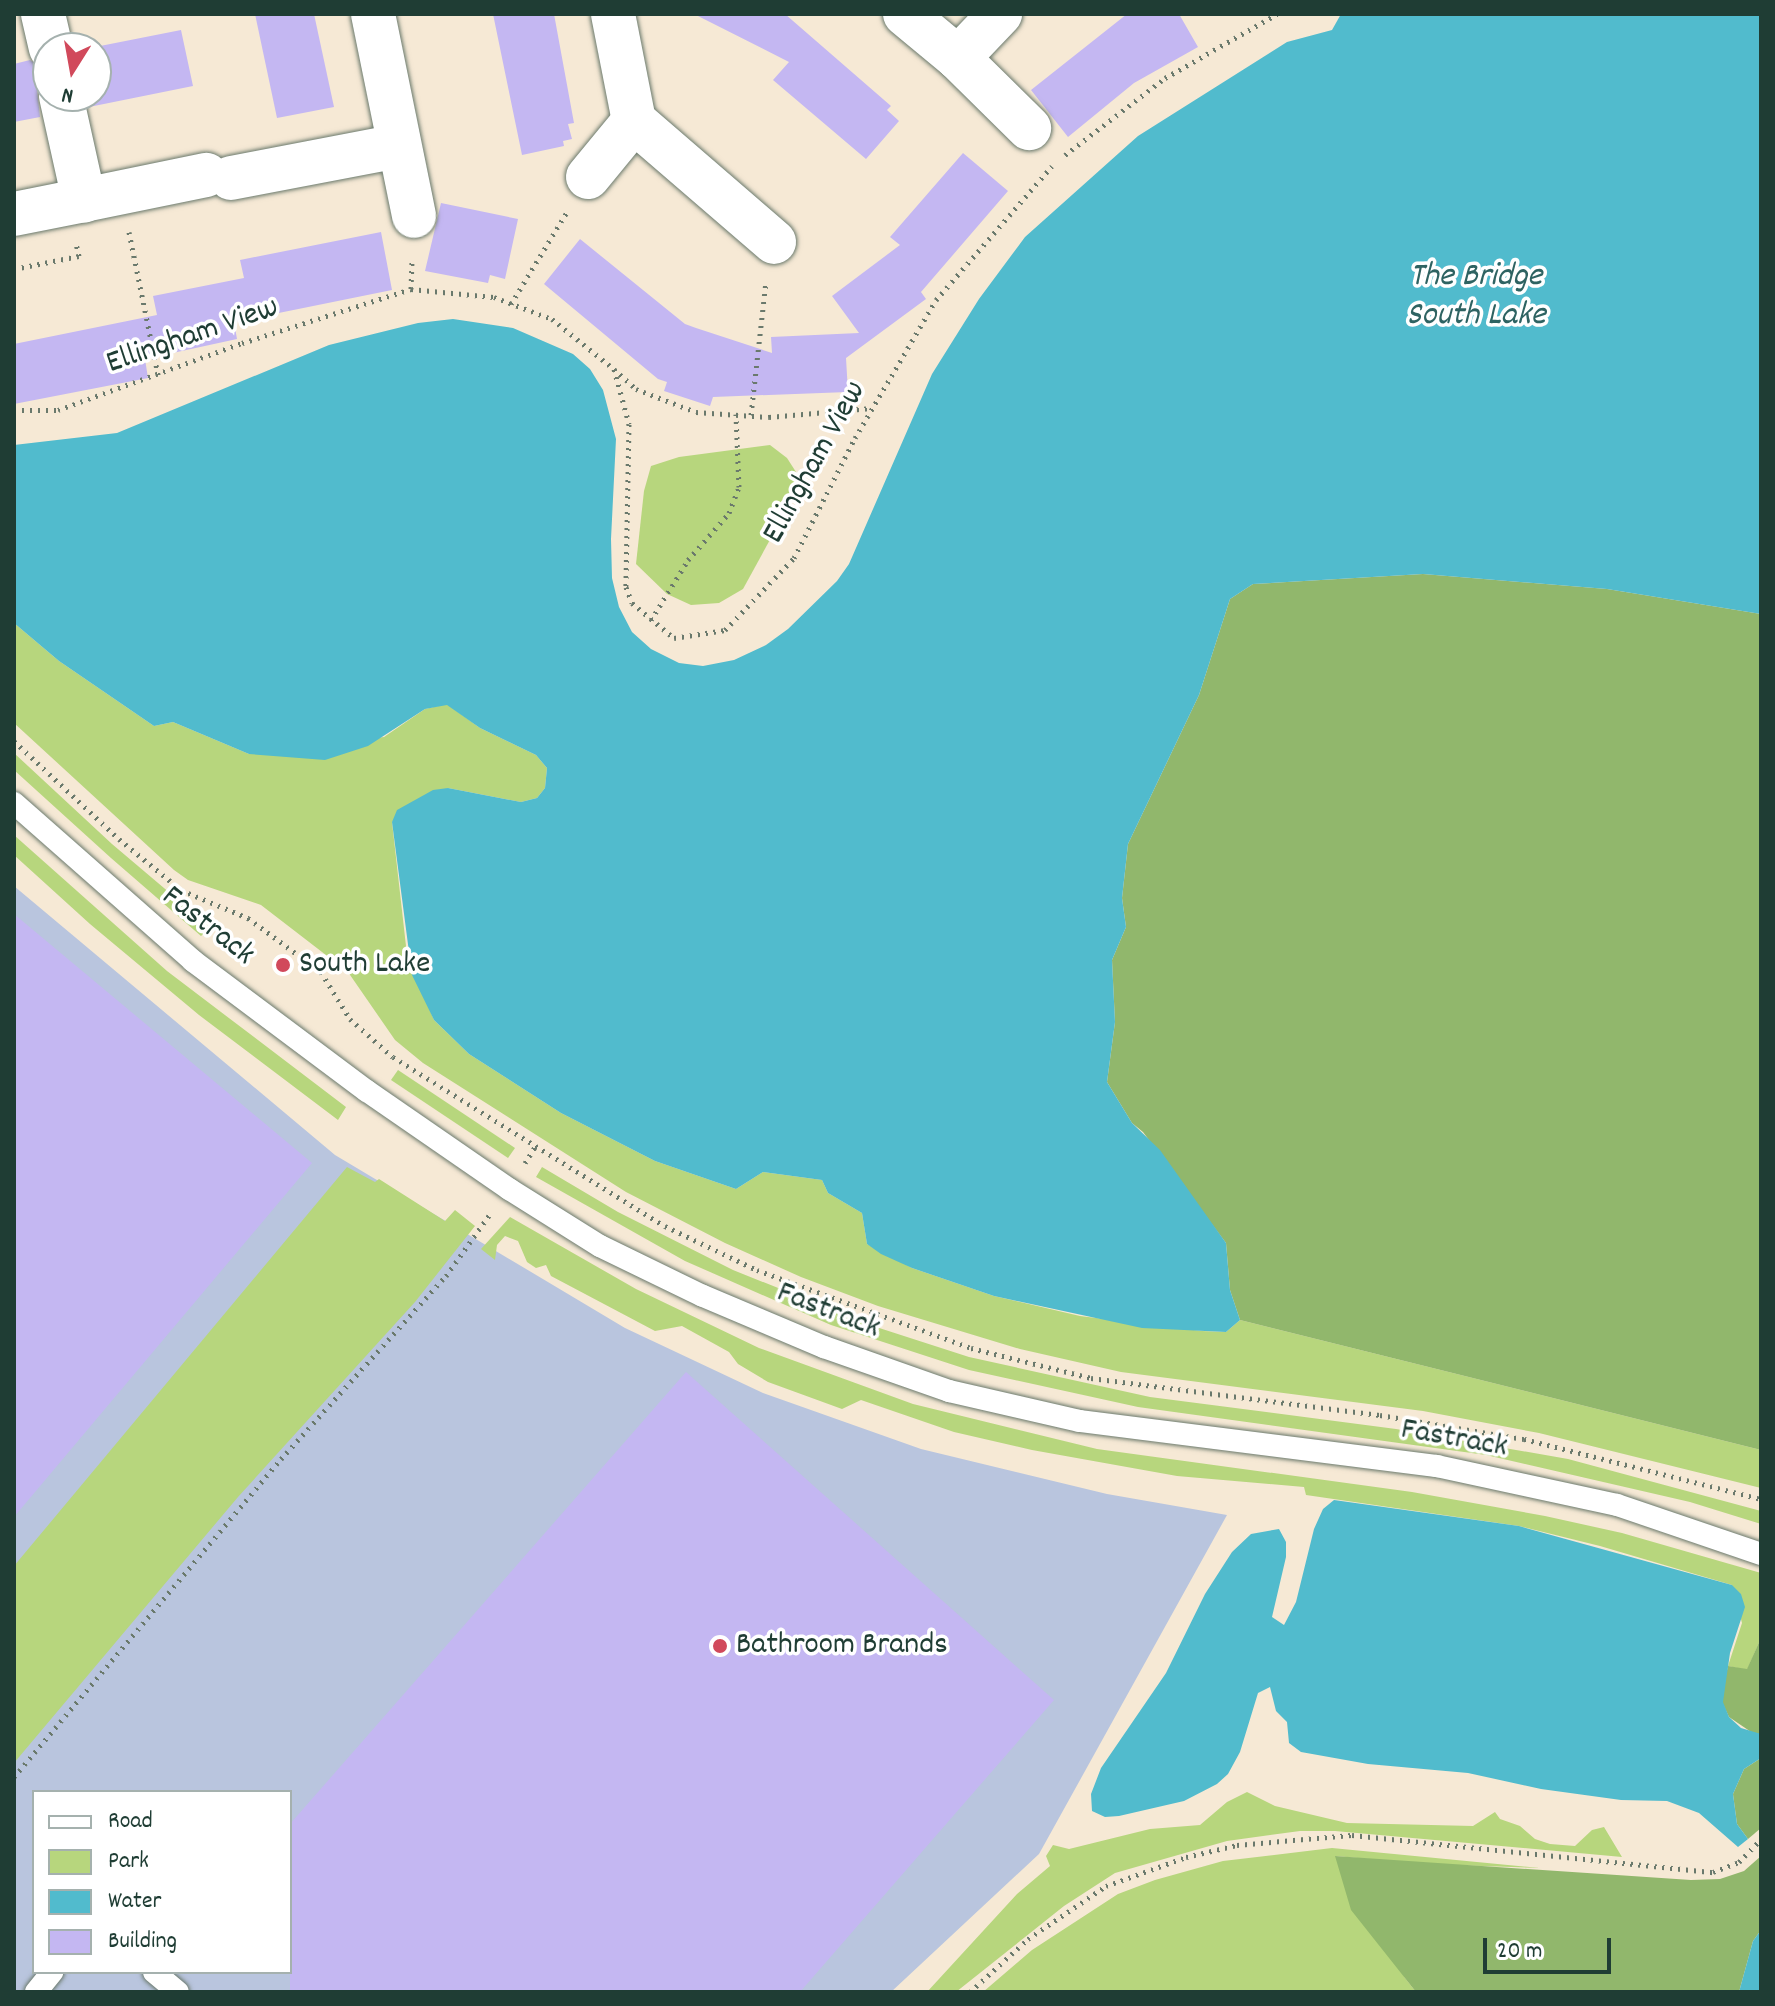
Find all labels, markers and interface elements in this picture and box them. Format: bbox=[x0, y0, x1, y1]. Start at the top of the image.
north arrow bbox=[32, 32, 112, 112]
text: N bbox=[59, 78, 76, 110]
water label: The Bridge South Lake bbox=[1406, 257, 1546, 336]
street label: Ellingham View bbox=[102, 290, 284, 384]
street label: Ellingham View bbox=[756, 375, 876, 551]
street label: Fastrack bbox=[153, 879, 261, 975]
place label: South Lake bbox=[299, 946, 430, 984]
marker: South Lake bbox=[274, 956, 292, 974]
street label: Fastrack bbox=[771, 1275, 885, 1349]
street label: Fastrack bbox=[1398, 1412, 1510, 1468]
place label: Bathroom Brands bbox=[736, 1627, 948, 1665]
marker: Bathroom Brands bbox=[711, 1637, 729, 1655]
legend bbox=[32, 1790, 292, 1974]
text: Road bbox=[108, 1805, 153, 1839]
text: Park bbox=[108, 1845, 149, 1879]
text: Water bbox=[108, 1885, 161, 1919]
scale bar bbox=[1487, 1922, 1615, 1972]
text: Building bbox=[108, 1925, 177, 1959]
text: 20 m bbox=[1497, 1935, 1543, 1969]

